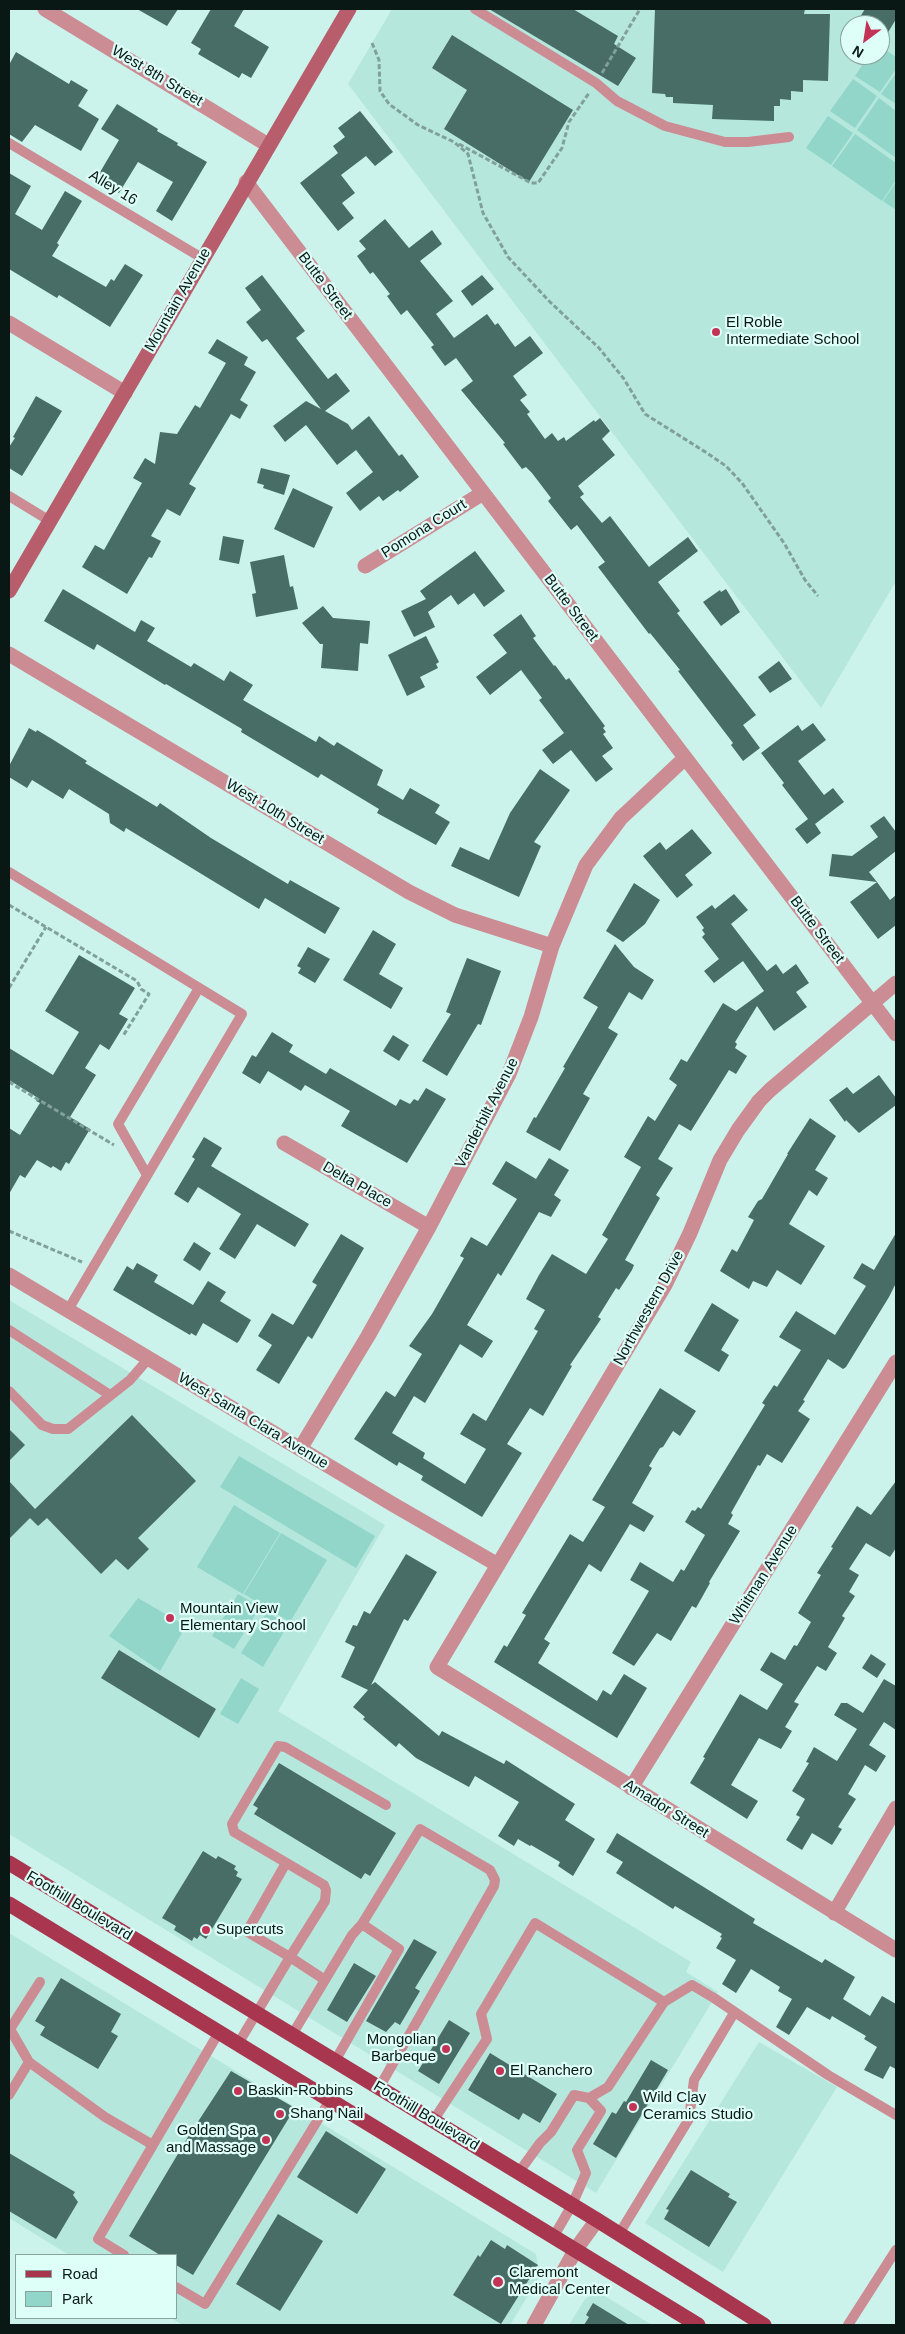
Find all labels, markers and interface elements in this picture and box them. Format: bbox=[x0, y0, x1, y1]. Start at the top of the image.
north arrow bbox=[840, 15, 890, 65]
street label: West 8th Street bbox=[108, 42, 206, 110]
text: N bbox=[849, 43, 866, 61]
street label: Alley 16 bbox=[85, 167, 141, 209]
street label: Mountain Avenue bbox=[141, 245, 215, 355]
street label: Butte Street bbox=[294, 249, 356, 323]
place label: El Roble Intermediate School bbox=[726, 314, 859, 349]
marker: El Roble Intermediate School bbox=[710, 326, 722, 338]
street label: Pomona Court bbox=[378, 496, 470, 562]
street label: Butte Street bbox=[540, 571, 602, 645]
street label: West 10th Street bbox=[223, 776, 327, 848]
street label: Butte Street bbox=[786, 893, 848, 967]
street label: Vanderbilt Avenue bbox=[451, 1055, 523, 1171]
street label: Delta Place bbox=[319, 1158, 395, 1212]
street label: Northwestern Drive bbox=[610, 1247, 688, 1369]
street label: West Santa Clara Avenue bbox=[175, 1369, 331, 1473]
street label: Whitman Avenue bbox=[726, 1522, 802, 1628]
place label: Mountain View Elementary School bbox=[180, 1600, 306, 1635]
marker: Mountain View Elementary School bbox=[164, 1612, 176, 1624]
street label: Amador Street bbox=[620, 1776, 712, 1842]
street label: Foothill Boulevard bbox=[23, 1867, 135, 1945]
place label: Supercuts bbox=[216, 1921, 284, 1939]
marker: Supercuts bbox=[200, 1924, 212, 1936]
place label: Mongolian Barbeque bbox=[367, 2031, 436, 2066]
marker: Mongolian Barbeque bbox=[440, 2043, 452, 2055]
place label: El Ranchero bbox=[510, 2062, 593, 2080]
marker: El Ranchero bbox=[494, 2065, 506, 2077]
street label: Foothill Boulevard bbox=[370, 2077, 482, 2155]
place label: Baskin-Robbins bbox=[248, 2082, 353, 2100]
marker: Baskin-Robbins bbox=[232, 2085, 244, 2097]
place label: Wild Clay Ceramics Studio bbox=[643, 2089, 753, 2124]
marker: Wild Clay Ceramics Studio bbox=[627, 2101, 639, 2113]
place label: Shang Nail bbox=[290, 2105, 363, 2123]
marker: Shang Nail bbox=[274, 2108, 286, 2120]
place label: Golden Spa and Massage bbox=[166, 2122, 256, 2157]
marker: Golden Spa and Massage bbox=[260, 2134, 272, 2146]
legend bbox=[15, 2254, 178, 2319]
place label: Claremont Medical Center bbox=[509, 2264, 610, 2299]
text: Road bbox=[62, 2265, 98, 2282]
marker: Claremont Medical Center bbox=[491, 2275, 505, 2289]
text: Park bbox=[62, 2290, 93, 2307]

